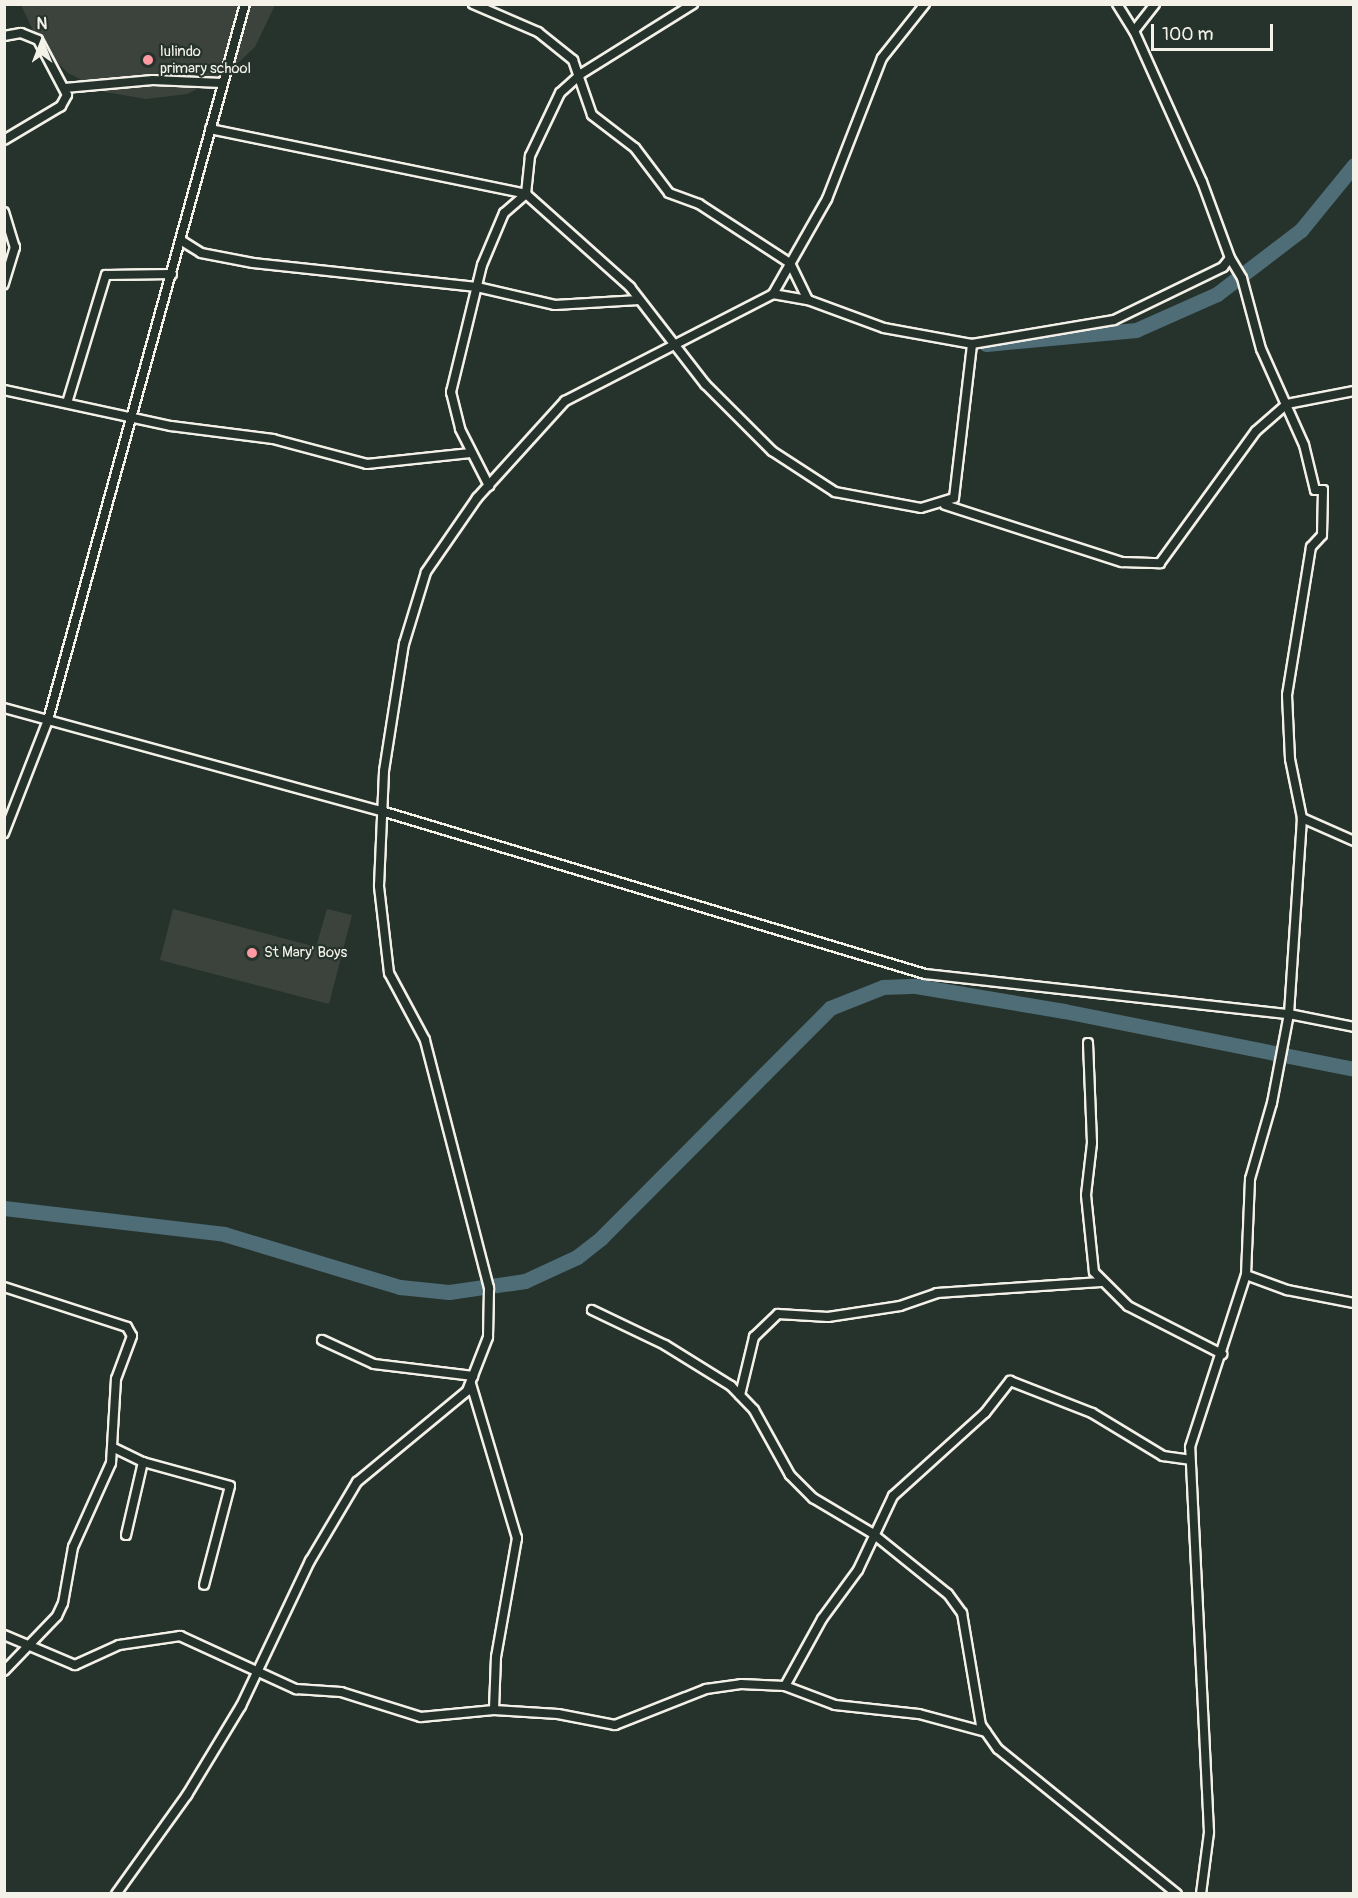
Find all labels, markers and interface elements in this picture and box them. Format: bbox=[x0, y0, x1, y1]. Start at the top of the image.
north arrow bbox=[12, 12, 72, 72]
scale bar bbox=[1154, 12, 1276, 50]
text: N bbox=[37, 14, 47, 34]
text: 100 m bbox=[1162, 23, 1214, 46]
place label: lulindo primary school bbox=[160, 42, 251, 77]
marker: lulindo primary school bbox=[141, 53, 155, 67]
place label: St Mary' Boys bbox=[264, 944, 347, 962]
marker: St Mary' Boys bbox=[245, 946, 259, 960]

